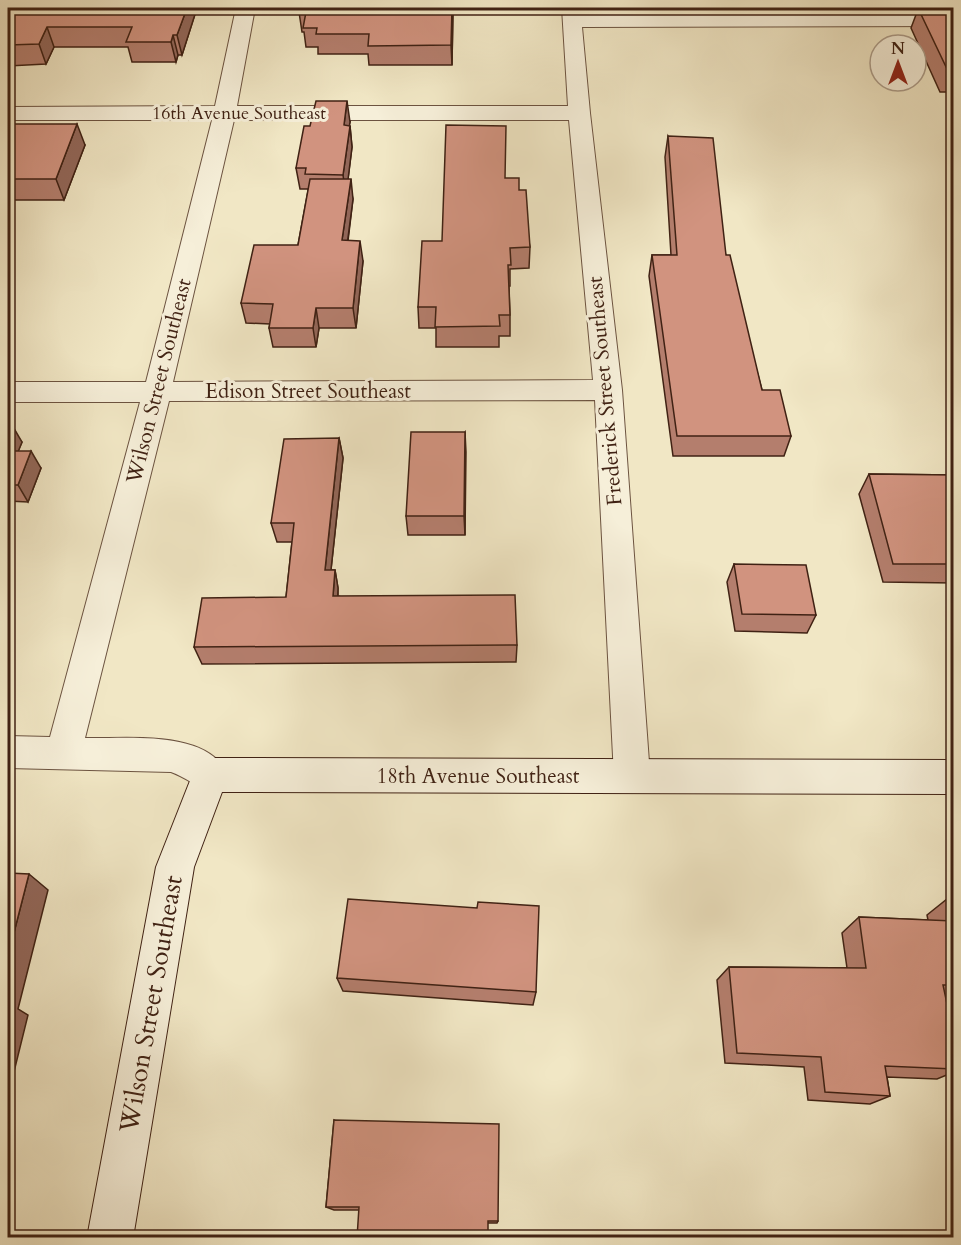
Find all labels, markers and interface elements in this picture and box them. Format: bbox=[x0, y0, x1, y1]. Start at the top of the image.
north arrow bbox=[868, 33, 928, 93]
text: N bbox=[891, 38, 905, 60]
street label: 16th Avenue Southeast bbox=[152, 101, 326, 126]
street label: Wilson Street Southeast bbox=[119, 275, 199, 488]
street label: Frederick Street Southeast bbox=[581, 275, 629, 507]
street label: Edison Street Southeast bbox=[205, 377, 411, 406]
street label: 18th Avenue Southeast bbox=[377, 762, 580, 791]
street label: Wilson Street Southeast bbox=[111, 873, 191, 1136]

